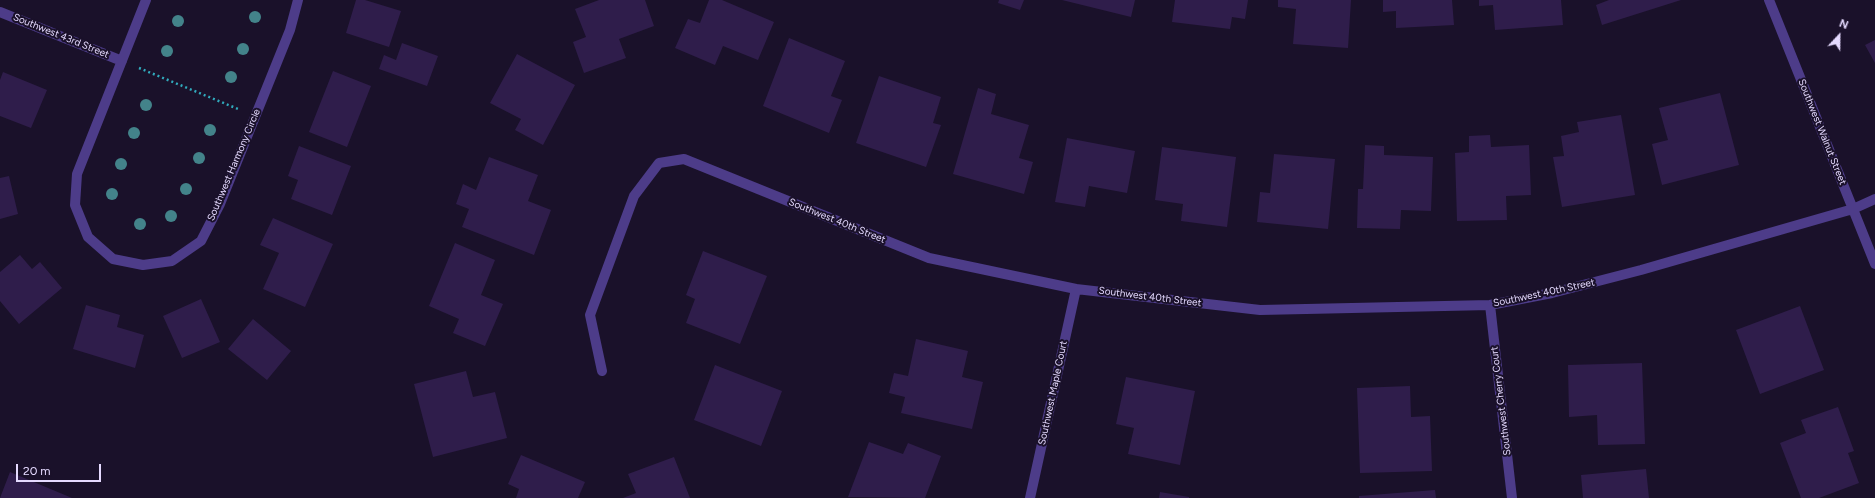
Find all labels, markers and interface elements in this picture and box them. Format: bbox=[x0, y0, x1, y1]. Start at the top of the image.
street label: Southwest 43rd Street bbox=[11, 11, 111, 61]
north arrow bbox=[1819, 16, 1859, 56]
text: N bbox=[1837, 17, 1850, 32]
street label: Southwest Walnut Street bbox=[1795, 77, 1849, 187]
street label: Southwest Harmony Circle bbox=[205, 107, 263, 223]
street label: Southwest 40th Street bbox=[787, 196, 887, 246]
street label: Southwest 40th Street bbox=[1492, 276, 1596, 310]
street label: Southwest 40th Street bbox=[1098, 285, 1202, 309]
street label: Southwest Maple Court bbox=[1036, 340, 1070, 446]
street label: Southwest Cherry Court bbox=[1488, 346, 1514, 456]
scale bar bbox=[18, 456, 103, 482]
text: 20 m bbox=[23, 464, 51, 478]

